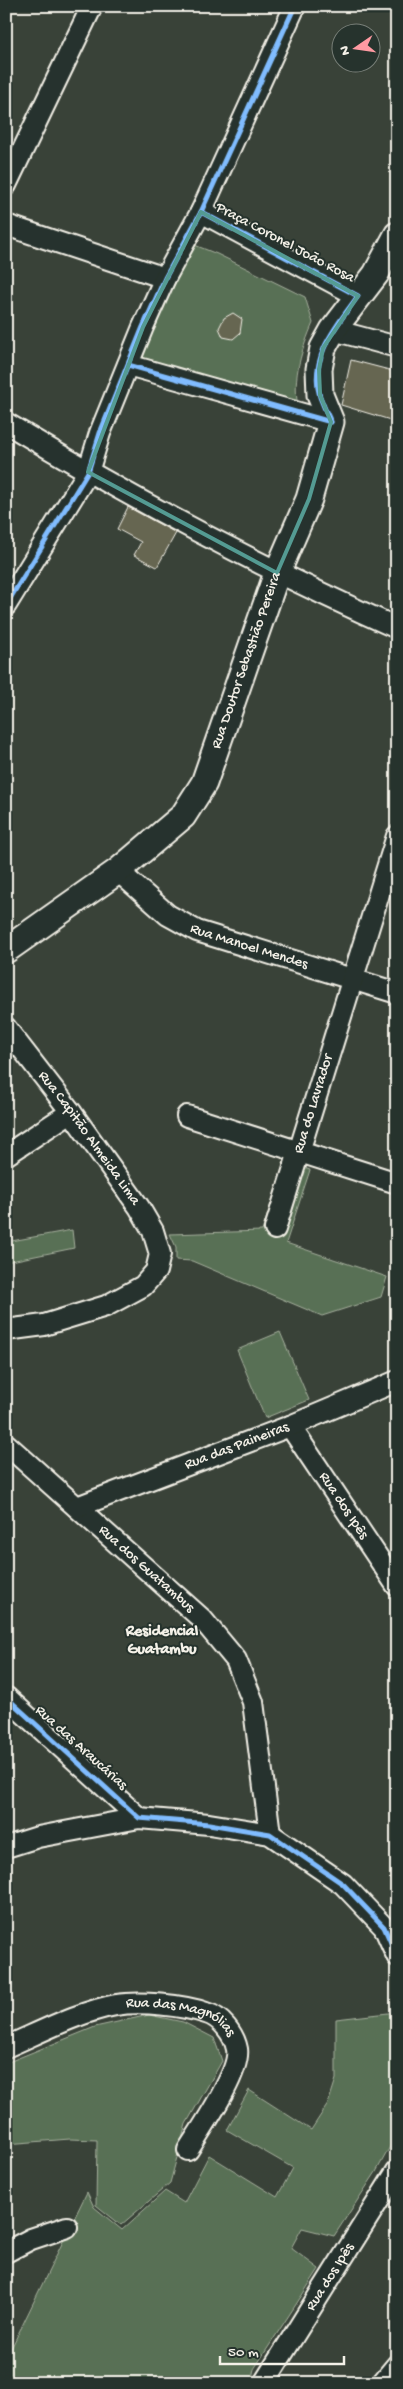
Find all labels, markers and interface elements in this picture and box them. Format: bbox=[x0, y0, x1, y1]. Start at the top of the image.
north arrow bbox=[330, 22, 380, 72]
text: N bbox=[336, 44, 355, 57]
street label: Praça Coronel João Rosa bbox=[212, 198, 358, 288]
street label: Rua Doutor Sebastião Pereira bbox=[208, 569, 286, 751]
street label: Rua Manoel Mendes bbox=[187, 920, 310, 974]
street label: Rua do Lavrador bbox=[290, 1050, 338, 1156]
street label: Rua Capitão Almeida Lima bbox=[34, 1068, 144, 1210]
street label: Rua das Paineiras bbox=[182, 1418, 292, 1474]
street label: Rua dos Ipês bbox=[315, 1469, 372, 1543]
street label: Rua dos Guatambus bbox=[94, 1522, 198, 1617]
district label: Residencial Guatambu bbox=[125, 1623, 199, 1660]
street label: Rua das Araucárias bbox=[31, 1702, 131, 1795]
street label: Rua das Magnólias bbox=[126, 1994, 240, 2040]
street label: Rua dos Ipês bbox=[302, 2239, 359, 2314]
scale bar bbox=[220, 2334, 344, 2366]
text: 50 m bbox=[228, 2344, 259, 2362]

